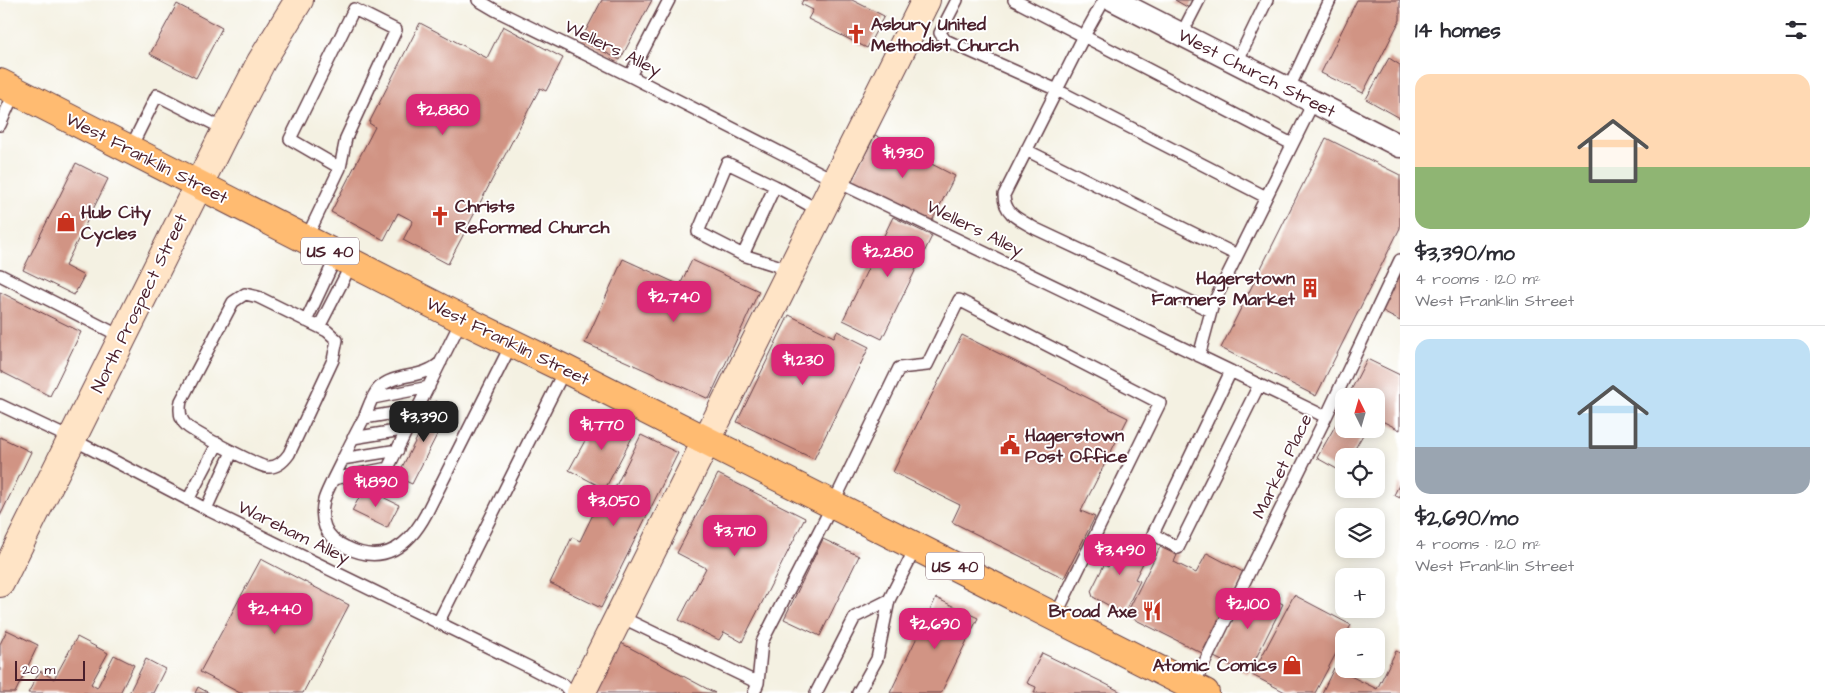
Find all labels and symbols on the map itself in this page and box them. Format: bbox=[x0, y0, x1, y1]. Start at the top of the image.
place label: Asbury United Methodist Church bbox=[871, 12, 1020, 58]
street label: Wellers Alley bbox=[560, 14, 666, 84]
church icon: Asbury United Methodist Church bbox=[845, 23, 867, 45]
street label: West Church Street bbox=[1174, 23, 1341, 124]
pin: $2,880 bbox=[402, 94, 484, 136]
street label: West Franklin Street bbox=[61, 107, 233, 211]
pin: $1,930 bbox=[862, 136, 944, 179]
place label: Christs Reformed Church bbox=[455, 194, 611, 240]
street label: Wellers Alley bbox=[922, 194, 1028, 264]
place label: Hub City Cycles bbox=[81, 200, 151, 247]
church icon: Christs Reformed Church bbox=[429, 205, 451, 227]
street label: North Prospect Street bbox=[85, 209, 194, 397]
shop icon: Hub City Cycles bbox=[55, 211, 77, 233]
pin: $2,280 bbox=[847, 236, 929, 278]
road number: US 40 bbox=[301, 238, 359, 264]
place label: Hagerstown Farmers Market bbox=[1151, 266, 1296, 312]
building icon: Hagerstown Farmers Market bbox=[1299, 277, 1321, 299]
pin: $2,740 bbox=[633, 280, 715, 323]
street label: West Franklin Street bbox=[422, 291, 594, 392]
pin: $1,230 bbox=[762, 344, 844, 386]
north arrow bbox=[1335, 388, 1385, 438]
pin: $3,390 bbox=[383, 400, 465, 443]
pin: $1,770 bbox=[561, 408, 643, 451]
street label: Market Place bbox=[1246, 409, 1319, 523]
place label: Hagerstown Post Office bbox=[1025, 423, 1128, 469]
public building icon: Hagerstown Post Office bbox=[999, 434, 1021, 456]
pin: $1,890 bbox=[335, 466, 417, 508]
pin: $3,050 bbox=[573, 484, 655, 527]
street label: Wareham Alley bbox=[233, 495, 354, 571]
pin: $3,710 bbox=[694, 514, 776, 557]
pin: $3,490 bbox=[1079, 534, 1161, 576]
road number: US 40 bbox=[926, 552, 984, 580]
pin: $2,100 bbox=[1207, 588, 1289, 630]
pin: $2,440 bbox=[234, 592, 316, 635]
place label: Broad Axe bbox=[1049, 599, 1137, 624]
restaurant icon: Broad Axe bbox=[1141, 600, 1163, 622]
pin: $2,690 bbox=[894, 608, 976, 650]
place label: Atomic Comics bbox=[1153, 653, 1277, 678]
shop icon: Atomic Comics bbox=[1281, 654, 1303, 676]
scale bar bbox=[15, 658, 85, 681]

